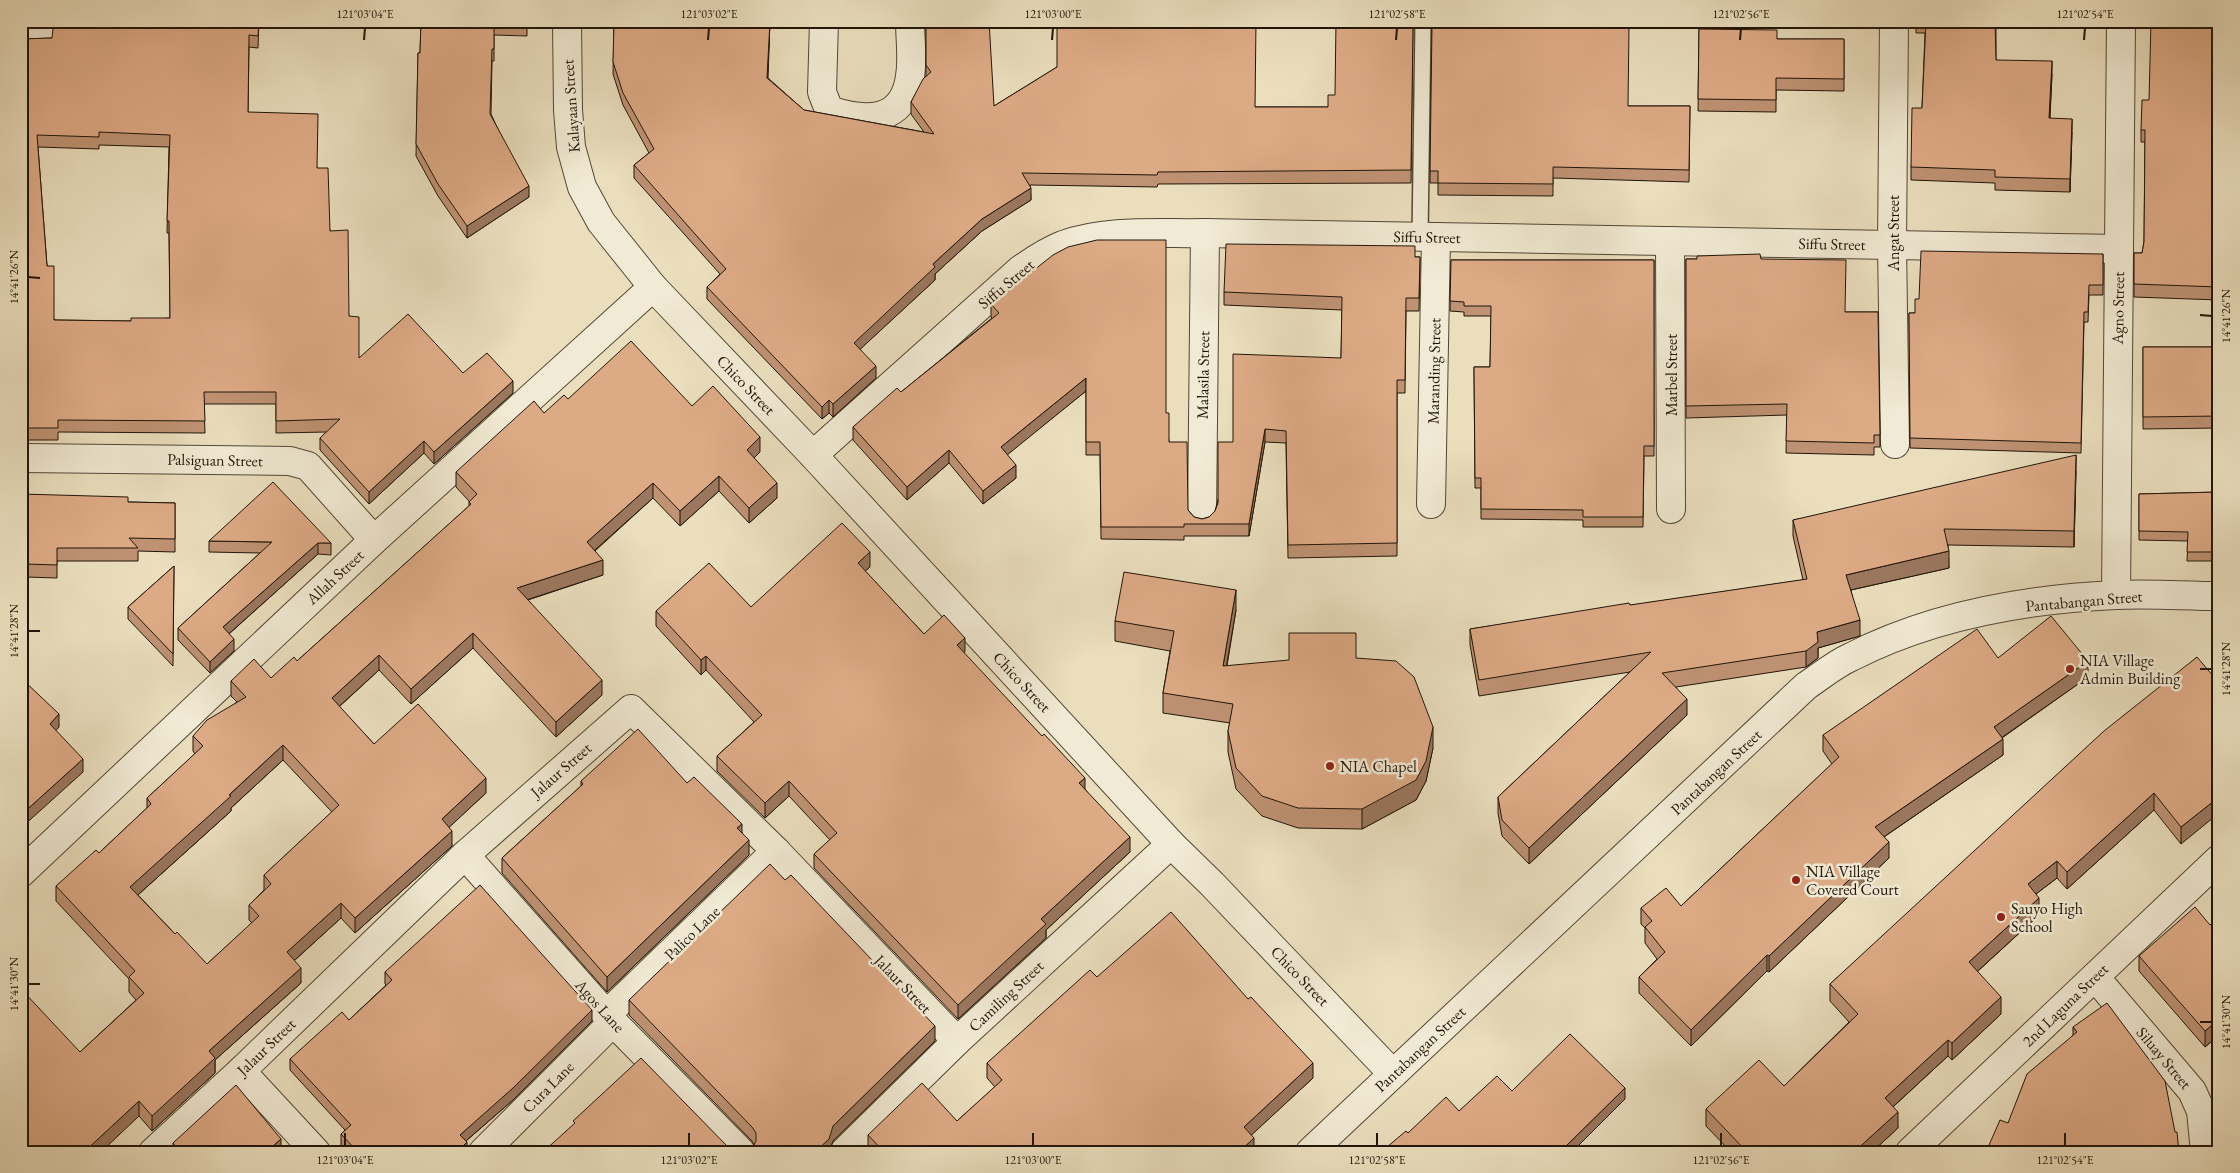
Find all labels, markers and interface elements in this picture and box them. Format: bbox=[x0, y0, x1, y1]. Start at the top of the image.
text: 121°03'04"E bbox=[337, 6, 394, 22]
text: 121°03'02"E bbox=[681, 6, 738, 22]
text: 121°03'00"E bbox=[1025, 6, 1082, 22]
text: 121°02'58"E bbox=[1369, 6, 1426, 22]
text: 121°02'56"E bbox=[1713, 6, 1770, 22]
text: 121°02'54"E bbox=[2057, 6, 2114, 22]
street label: Kalayaan Street bbox=[557, 59, 585, 153]
street label: Angat Street bbox=[1883, 195, 1904, 272]
street label: Siffu Street bbox=[1393, 226, 1461, 248]
street label: Siffu Street bbox=[1798, 233, 1866, 255]
text: 14°41'26"N bbox=[6, 250, 22, 304]
street label: Siffu Street bbox=[973, 254, 1039, 314]
street label: Agno Street bbox=[2107, 271, 2129, 346]
text: 14°41'26"N bbox=[2218, 289, 2234, 343]
street label: Maranding Street bbox=[1423, 318, 1445, 424]
street label: Malasila Street bbox=[1192, 331, 1214, 419]
street label: Marbel Street bbox=[1661, 334, 1682, 416]
street label: Chico Street bbox=[712, 350, 780, 420]
street label: Palsiguan Street bbox=[167, 449, 263, 471]
street label: Allah Street bbox=[301, 545, 368, 610]
street label: Pantabangan Street bbox=[2025, 585, 2143, 617]
text: 14°41'28"N bbox=[6, 604, 22, 658]
text: 14°41'28"N bbox=[2218, 642, 2234, 696]
street label: Chico Street bbox=[988, 647, 1056, 717]
place label: NIA Village Admin Building bbox=[2079, 650, 2181, 689]
marker: NIA Village Admin Building bbox=[2064, 663, 2076, 675]
street label: Pantabangan Street bbox=[1666, 724, 1766, 820]
street label: Jalaur Street bbox=[525, 738, 596, 804]
place label: NIA Chapel bbox=[1340, 756, 1417, 777]
marker: NIA Chapel bbox=[1324, 760, 1336, 772]
place label: NIA Village Covered Court bbox=[1806, 861, 1899, 900]
marker: NIA Village Covered Court bbox=[1790, 874, 1802, 886]
place label: Sauyo High School bbox=[2011, 898, 2083, 937]
street label: Palico Lane bbox=[660, 901, 724, 965]
marker: Sauyo High School bbox=[1995, 911, 2007, 923]
street label: Chico Street bbox=[1266, 941, 1334, 1011]
street label: Jalaur Street bbox=[868, 949, 936, 1018]
street label: Camiling Street bbox=[964, 956, 1048, 1036]
text: 14°41'30"N bbox=[6, 957, 22, 1011]
street label: 2nd Laguna Street bbox=[2018, 959, 2112, 1051]
street label: Agos Lane bbox=[570, 974, 629, 1037]
text: 14°41'30"N bbox=[2218, 995, 2234, 1049]
street label: Pantabangan Street bbox=[1370, 1001, 1470, 1097]
street label: Jalaur Street bbox=[231, 1014, 300, 1082]
street label: Siluay Street bbox=[2132, 1022, 2196, 1094]
street label: Cura Lane bbox=[518, 1057, 578, 1117]
text: 121°03'04"E bbox=[317, 1152, 374, 1168]
text: 121°03'02"E bbox=[661, 1152, 718, 1168]
text: 121°03'00"E bbox=[1005, 1152, 1062, 1168]
text: 121°02'58"E bbox=[1349, 1152, 1406, 1168]
text: 121°02'56"E bbox=[1693, 1152, 1750, 1168]
text: 121°02'54"E bbox=[2037, 1152, 2094, 1168]

